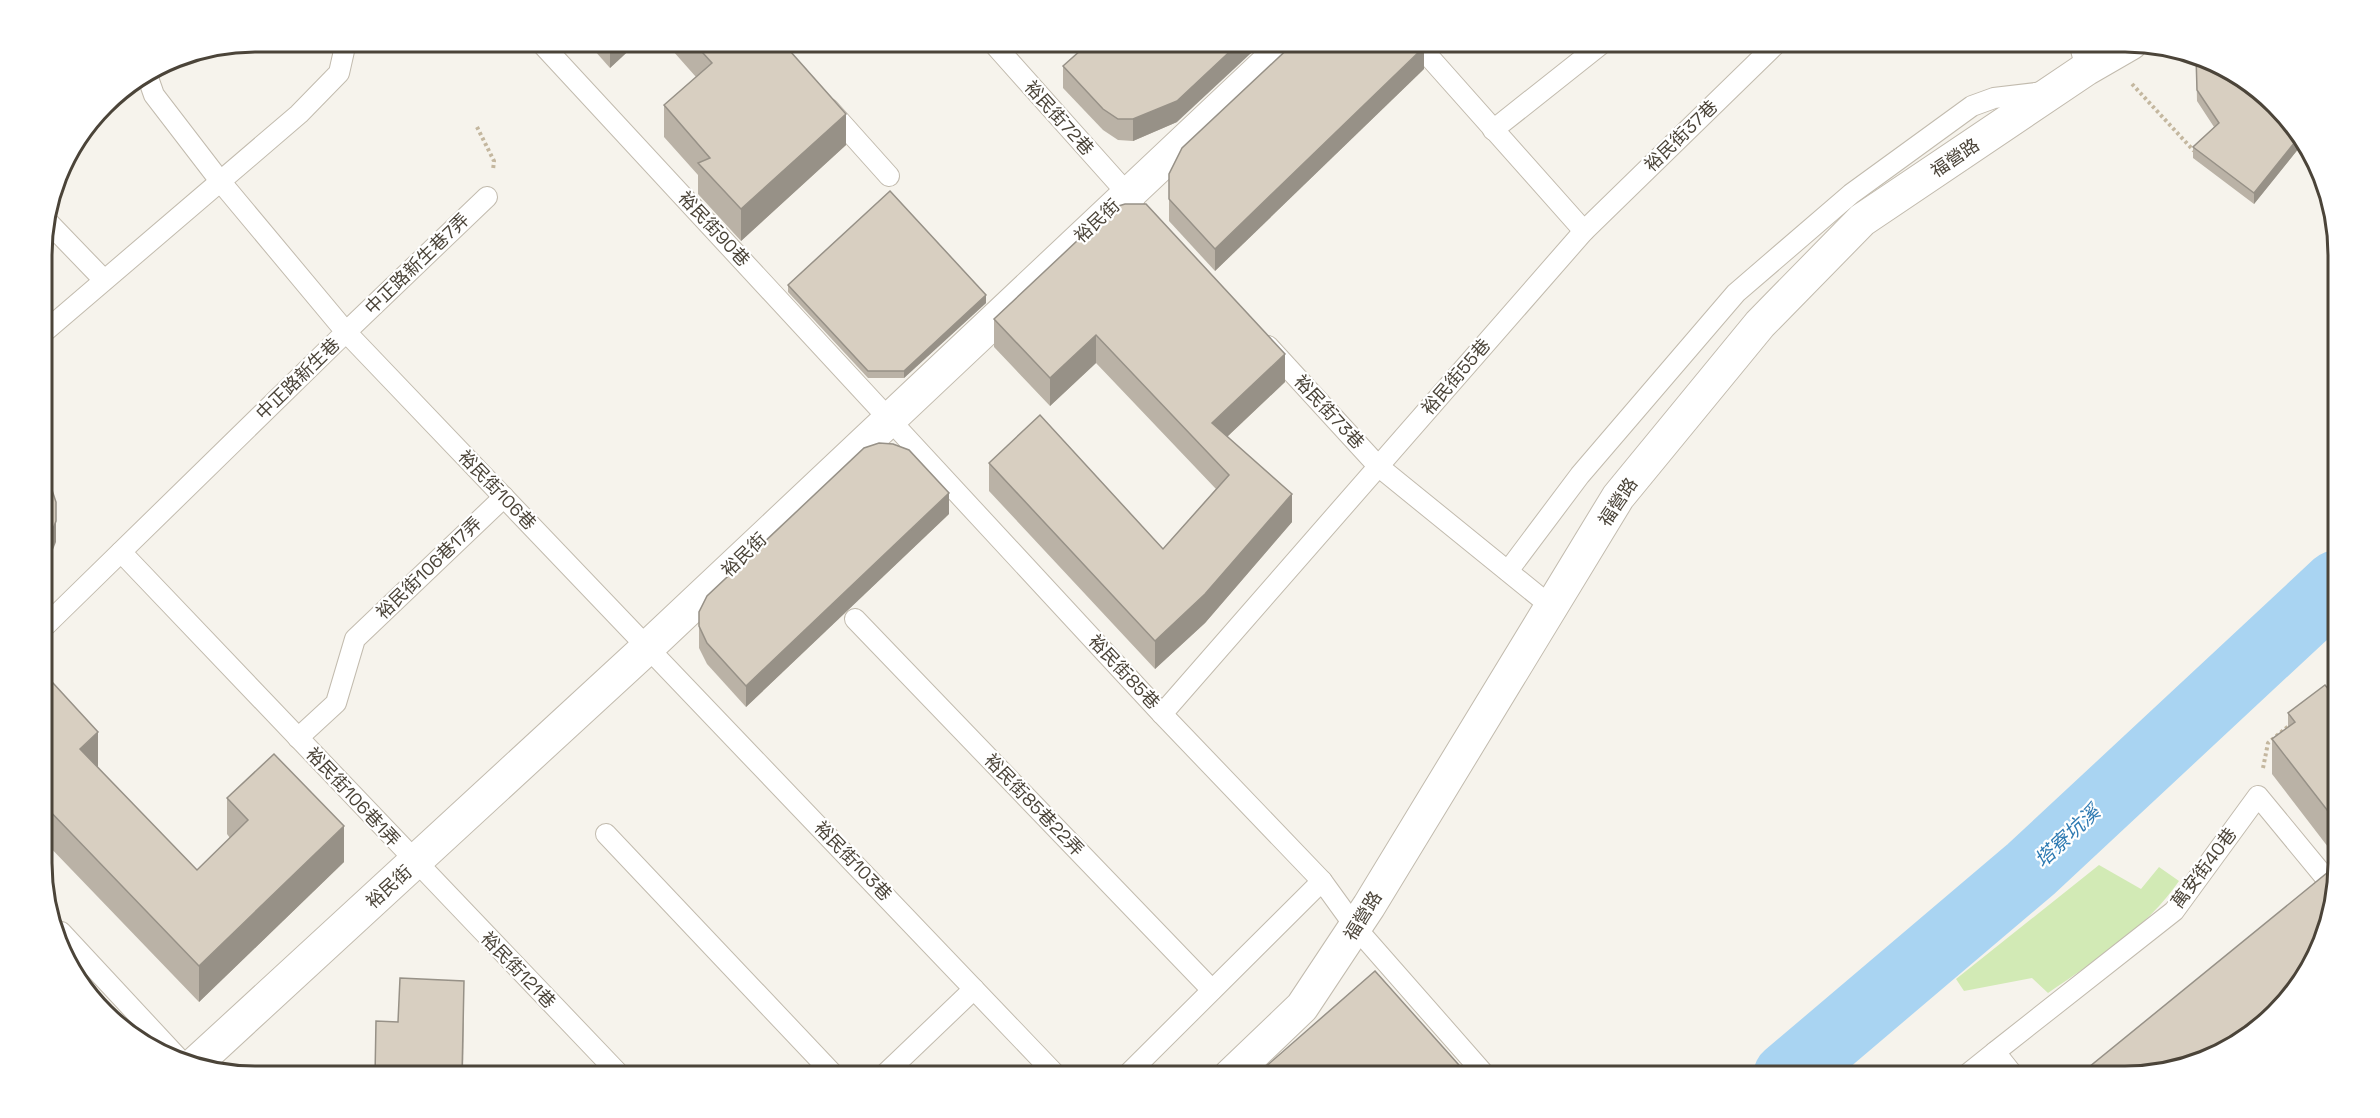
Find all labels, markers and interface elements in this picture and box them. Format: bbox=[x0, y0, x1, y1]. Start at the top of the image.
street label: 裕民街72巷 bbox=[1020, 75, 1099, 160]
street label: 裕民街37巷 bbox=[1639, 95, 1722, 176]
street label: 福營路 bbox=[1926, 133, 1984, 182]
street label: 裕民街90巷 bbox=[674, 186, 755, 271]
street label: 裕民街 bbox=[1069, 194, 1124, 247]
street label: 中正路新生巷7弄 bbox=[360, 208, 474, 319]
street label: 中正路新生巷 bbox=[251, 333, 344, 424]
street label: 裕民街55巷 bbox=[1416, 334, 1495, 420]
street label: 裕民街73巷 bbox=[1289, 370, 1369, 454]
street label: 裕民街106巷 bbox=[454, 445, 541, 534]
street label: 福營路 bbox=[1593, 473, 1642, 531]
street label: 裕民街106巷17弄 bbox=[371, 512, 486, 624]
street label: 裕民街 bbox=[716, 528, 771, 582]
street label: 裕民街85巷 bbox=[1084, 629, 1165, 714]
street label: 裕民街106巷1弄 bbox=[301, 742, 405, 851]
street label: 裕民街85巷22弄 bbox=[980, 749, 1089, 861]
water label: 塔寮坑溪 bbox=[2029, 797, 2107, 873]
street label: 裕民街103巷 bbox=[810, 816, 897, 905]
street label: 萬安街40巷 bbox=[2166, 823, 2241, 912]
street label: 裕民街 bbox=[361, 860, 416, 913]
street label: 福營路 bbox=[1339, 887, 1387, 945]
street label: 裕民街121巷 bbox=[476, 926, 561, 1013]

